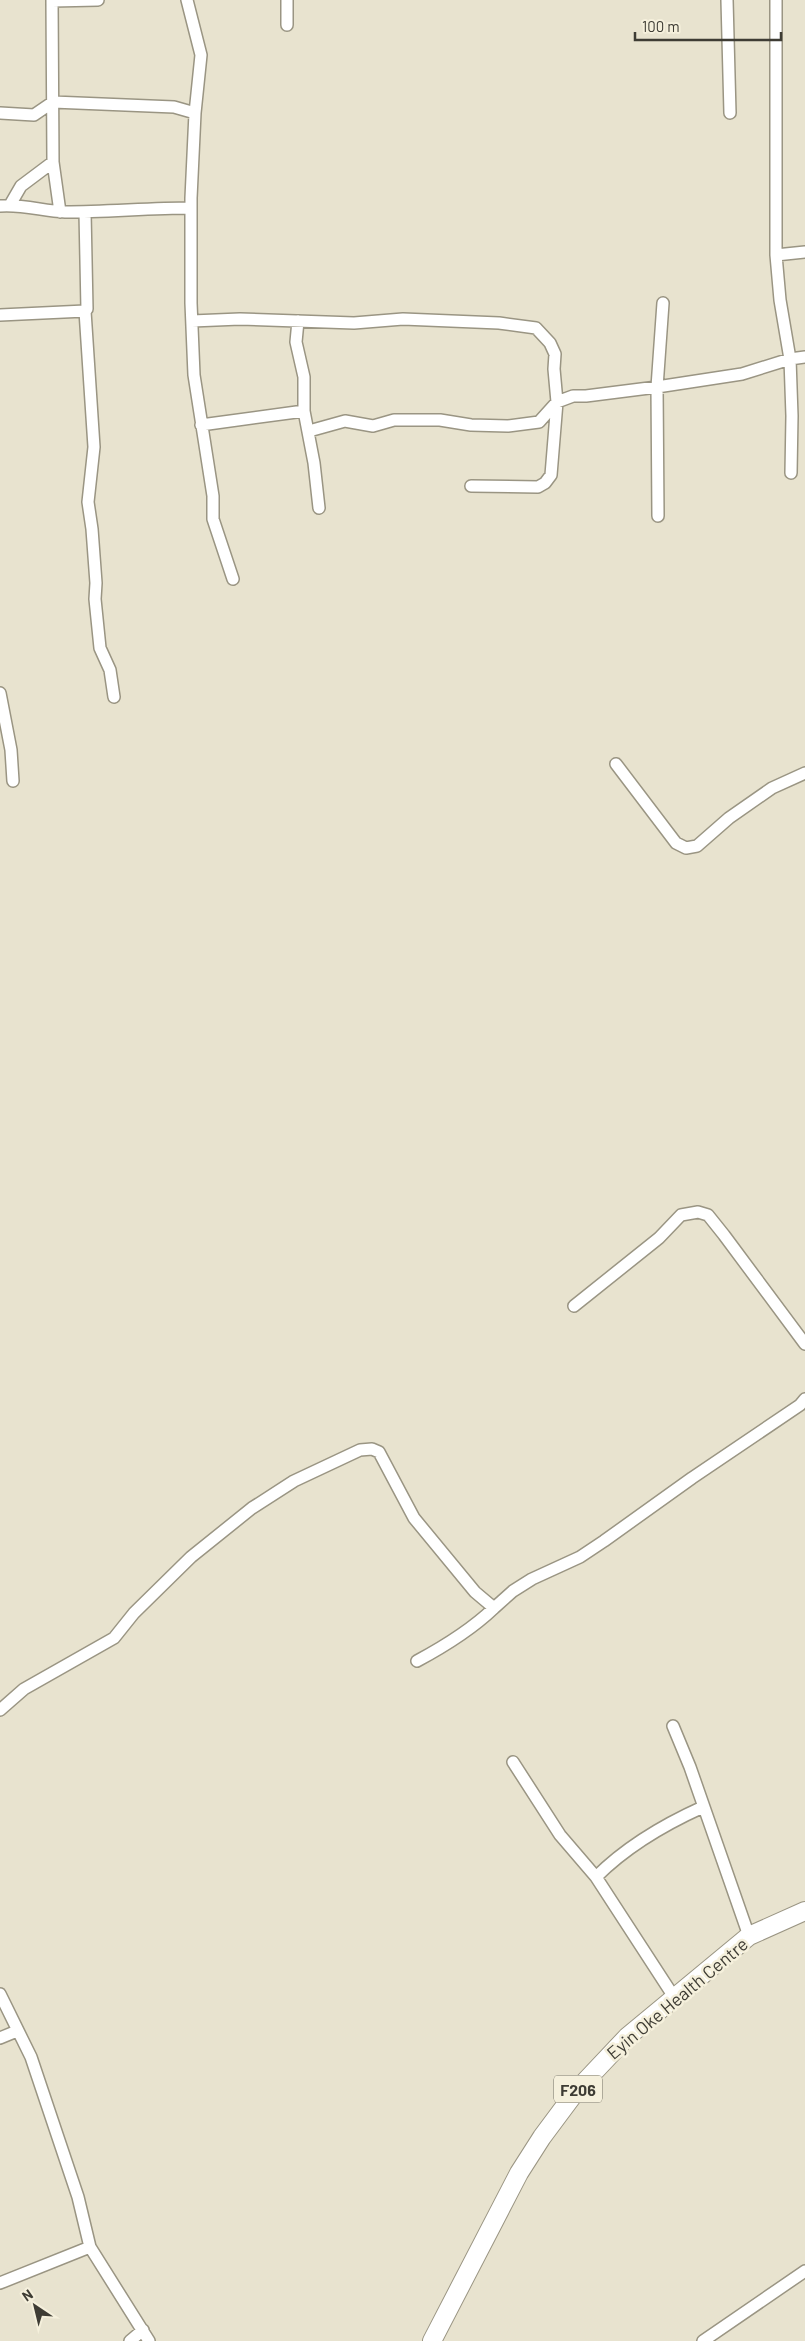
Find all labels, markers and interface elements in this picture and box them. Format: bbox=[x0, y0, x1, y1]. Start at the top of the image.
scale bar bbox=[635, 10, 781, 42]
text: 100 m bbox=[642, 17, 680, 35]
street label: Eyin Oke Health Centre bbox=[602, 1933, 752, 2063]
road number: F206 bbox=[554, 2076, 602, 2102]
north arrow bbox=[10, 2281, 60, 2331]
text: N bbox=[19, 2285, 36, 2305]

